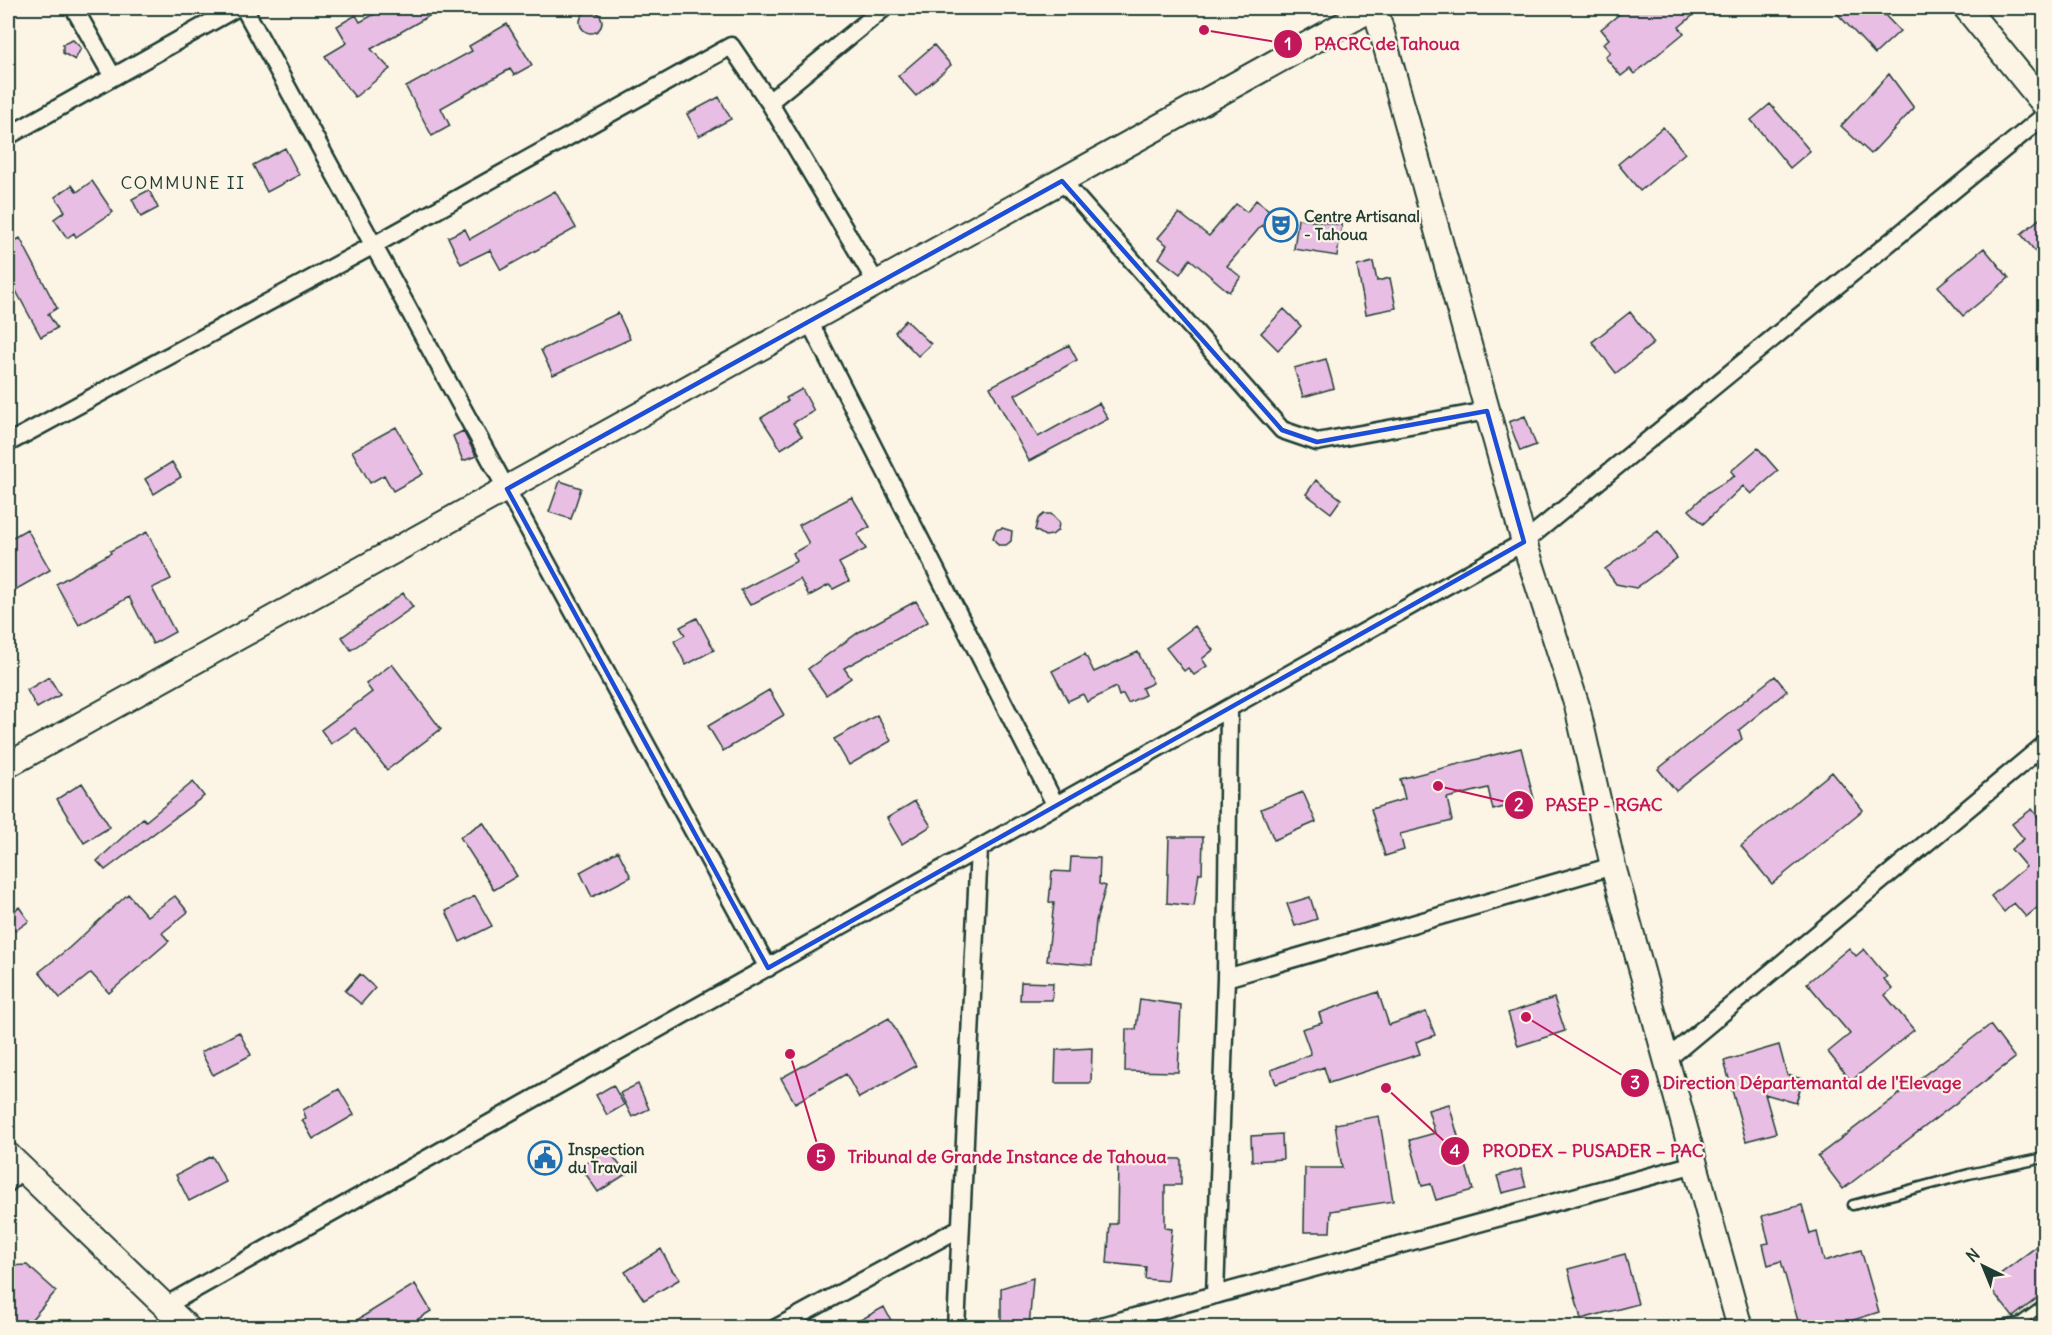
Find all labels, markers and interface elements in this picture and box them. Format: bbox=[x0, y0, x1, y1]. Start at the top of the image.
callout: PACRC de Tahoua bbox=[1273, 26, 1472, 62]
text: 1 bbox=[1284, 32, 1292, 55]
text: PACRC de Tahoua bbox=[1314, 32, 1460, 55]
district label: COMMUNE II bbox=[121, 171, 245, 194]
place label: Centre Artisanal - Tahoua bbox=[1304, 206, 1420, 244]
theatre icon: Centre Artisanal - Tahoua bbox=[1263, 207, 1299, 243]
callout: PASEP - RGAC bbox=[1504, 787, 1675, 823]
text: 2 bbox=[1514, 793, 1524, 816]
text: PASEP - RGAC bbox=[1545, 793, 1663, 816]
callout: Direction Départemantal de l'Elevage bbox=[1620, 1065, 1974, 1101]
text: 3 bbox=[1630, 1071, 1640, 1094]
text: Direction Départemantal de l'Elevage bbox=[1662, 1071, 1962, 1094]
callout: PRODEX – PUSADER – PAC bbox=[1440, 1133, 1716, 1169]
place label: Inspection du Travail bbox=[568, 1139, 645, 1177]
callout: Tribunal de Grande Instance de Tahoua bbox=[806, 1139, 1179, 1175]
text: 4 bbox=[1450, 1139, 1461, 1162]
text: PRODEX – PUSADER – PAC bbox=[1482, 1139, 1704, 1162]
public building icon: Inspection du Travail bbox=[527, 1140, 563, 1176]
text: 5 bbox=[816, 1145, 826, 1168]
text: Tribunal de Grande Instance de Tahoua bbox=[848, 1145, 1166, 1168]
north arrow bbox=[1953, 1236, 2013, 1296]
text: N bbox=[1962, 1244, 1984, 1266]

